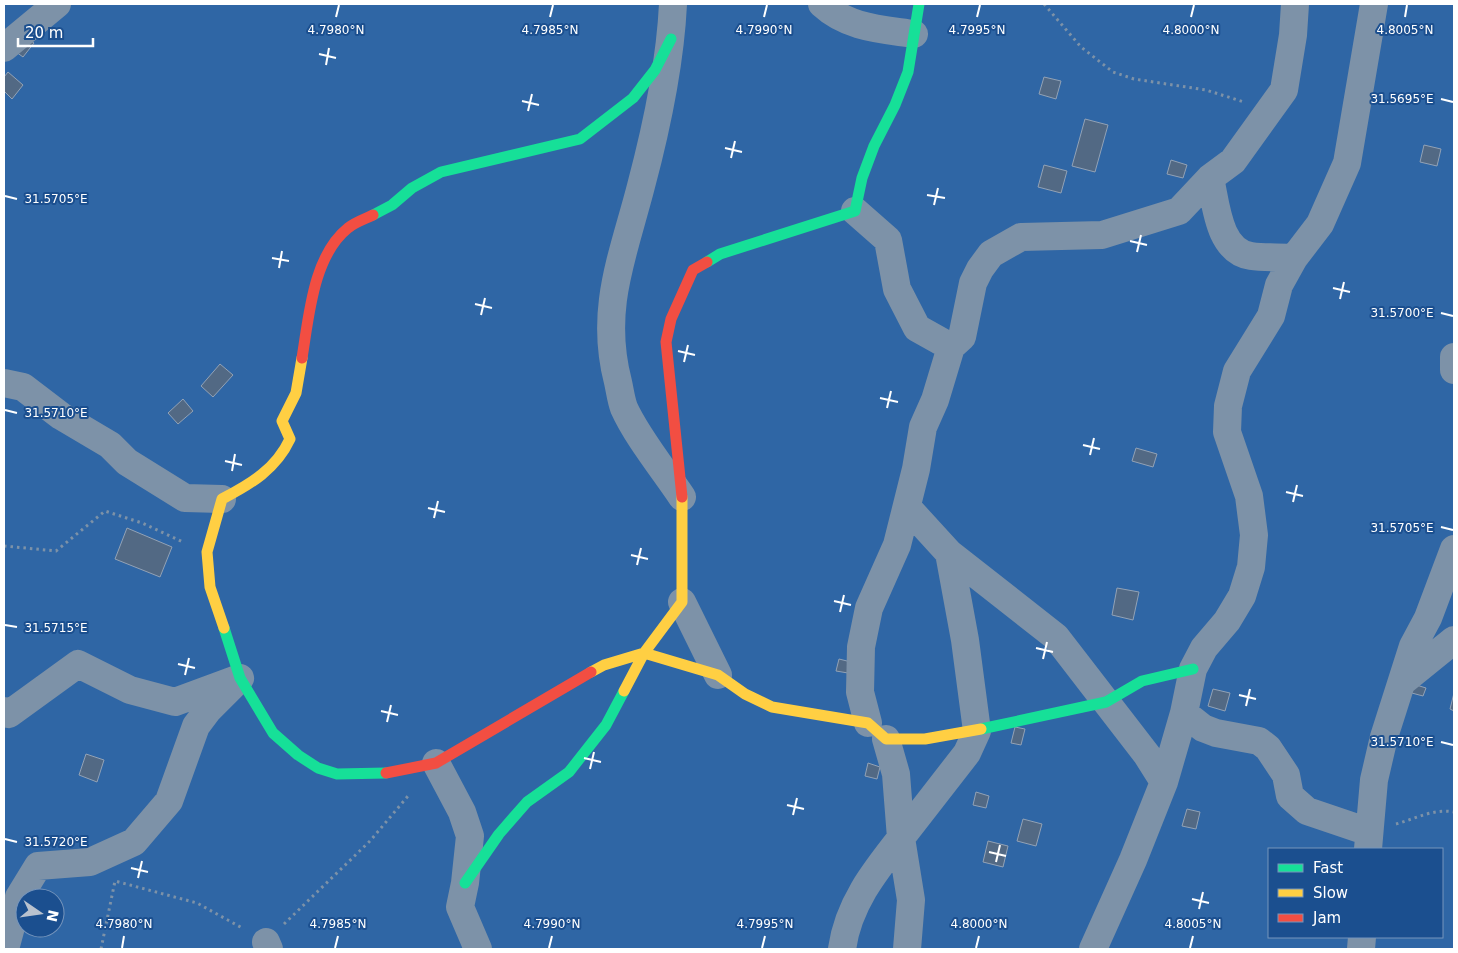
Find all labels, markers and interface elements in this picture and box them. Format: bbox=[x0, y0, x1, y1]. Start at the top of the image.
scale bar bbox=[18, 15, 92, 47]
text: 4.7980°N bbox=[308, 23, 364, 37]
text: 4.7985°N bbox=[522, 23, 578, 37]
text: 4.7990°N bbox=[736, 23, 792, 37]
text: 4.7995°N bbox=[949, 23, 1005, 37]
text: 4.8000°N bbox=[1163, 23, 1219, 37]
text: 4.8005°N bbox=[1377, 23, 1433, 37]
text: 20 m bbox=[25, 24, 63, 42]
text: 31.5695°E bbox=[1370, 92, 1434, 106]
text: 31.5705°E bbox=[24, 192, 88, 206]
text: 31.5700°E bbox=[1370, 306, 1434, 320]
text: 31.5710°E bbox=[24, 406, 88, 420]
text: 31.5705°E bbox=[1370, 521, 1434, 535]
text: 31.5715°E bbox=[24, 621, 88, 635]
text: 31.5710°E bbox=[1370, 735, 1434, 749]
text: 31.5720°E bbox=[24, 835, 88, 849]
legend bbox=[1268, 848, 1443, 938]
text: Fast bbox=[1313, 859, 1343, 877]
text: Slow bbox=[1313, 884, 1348, 902]
north arrow bbox=[15, 888, 65, 938]
text: N bbox=[44, 908, 62, 923]
text: Jam bbox=[1312, 909, 1341, 927]
text: 4.7980°N bbox=[96, 917, 152, 931]
text: 4.7985°N bbox=[310, 917, 366, 931]
text: 4.7990°N bbox=[524, 917, 580, 931]
text: 4.7995°N bbox=[737, 917, 793, 931]
text: 4.8000°N bbox=[951, 917, 1007, 931]
text: 4.8005°N bbox=[1165, 917, 1221, 931]

